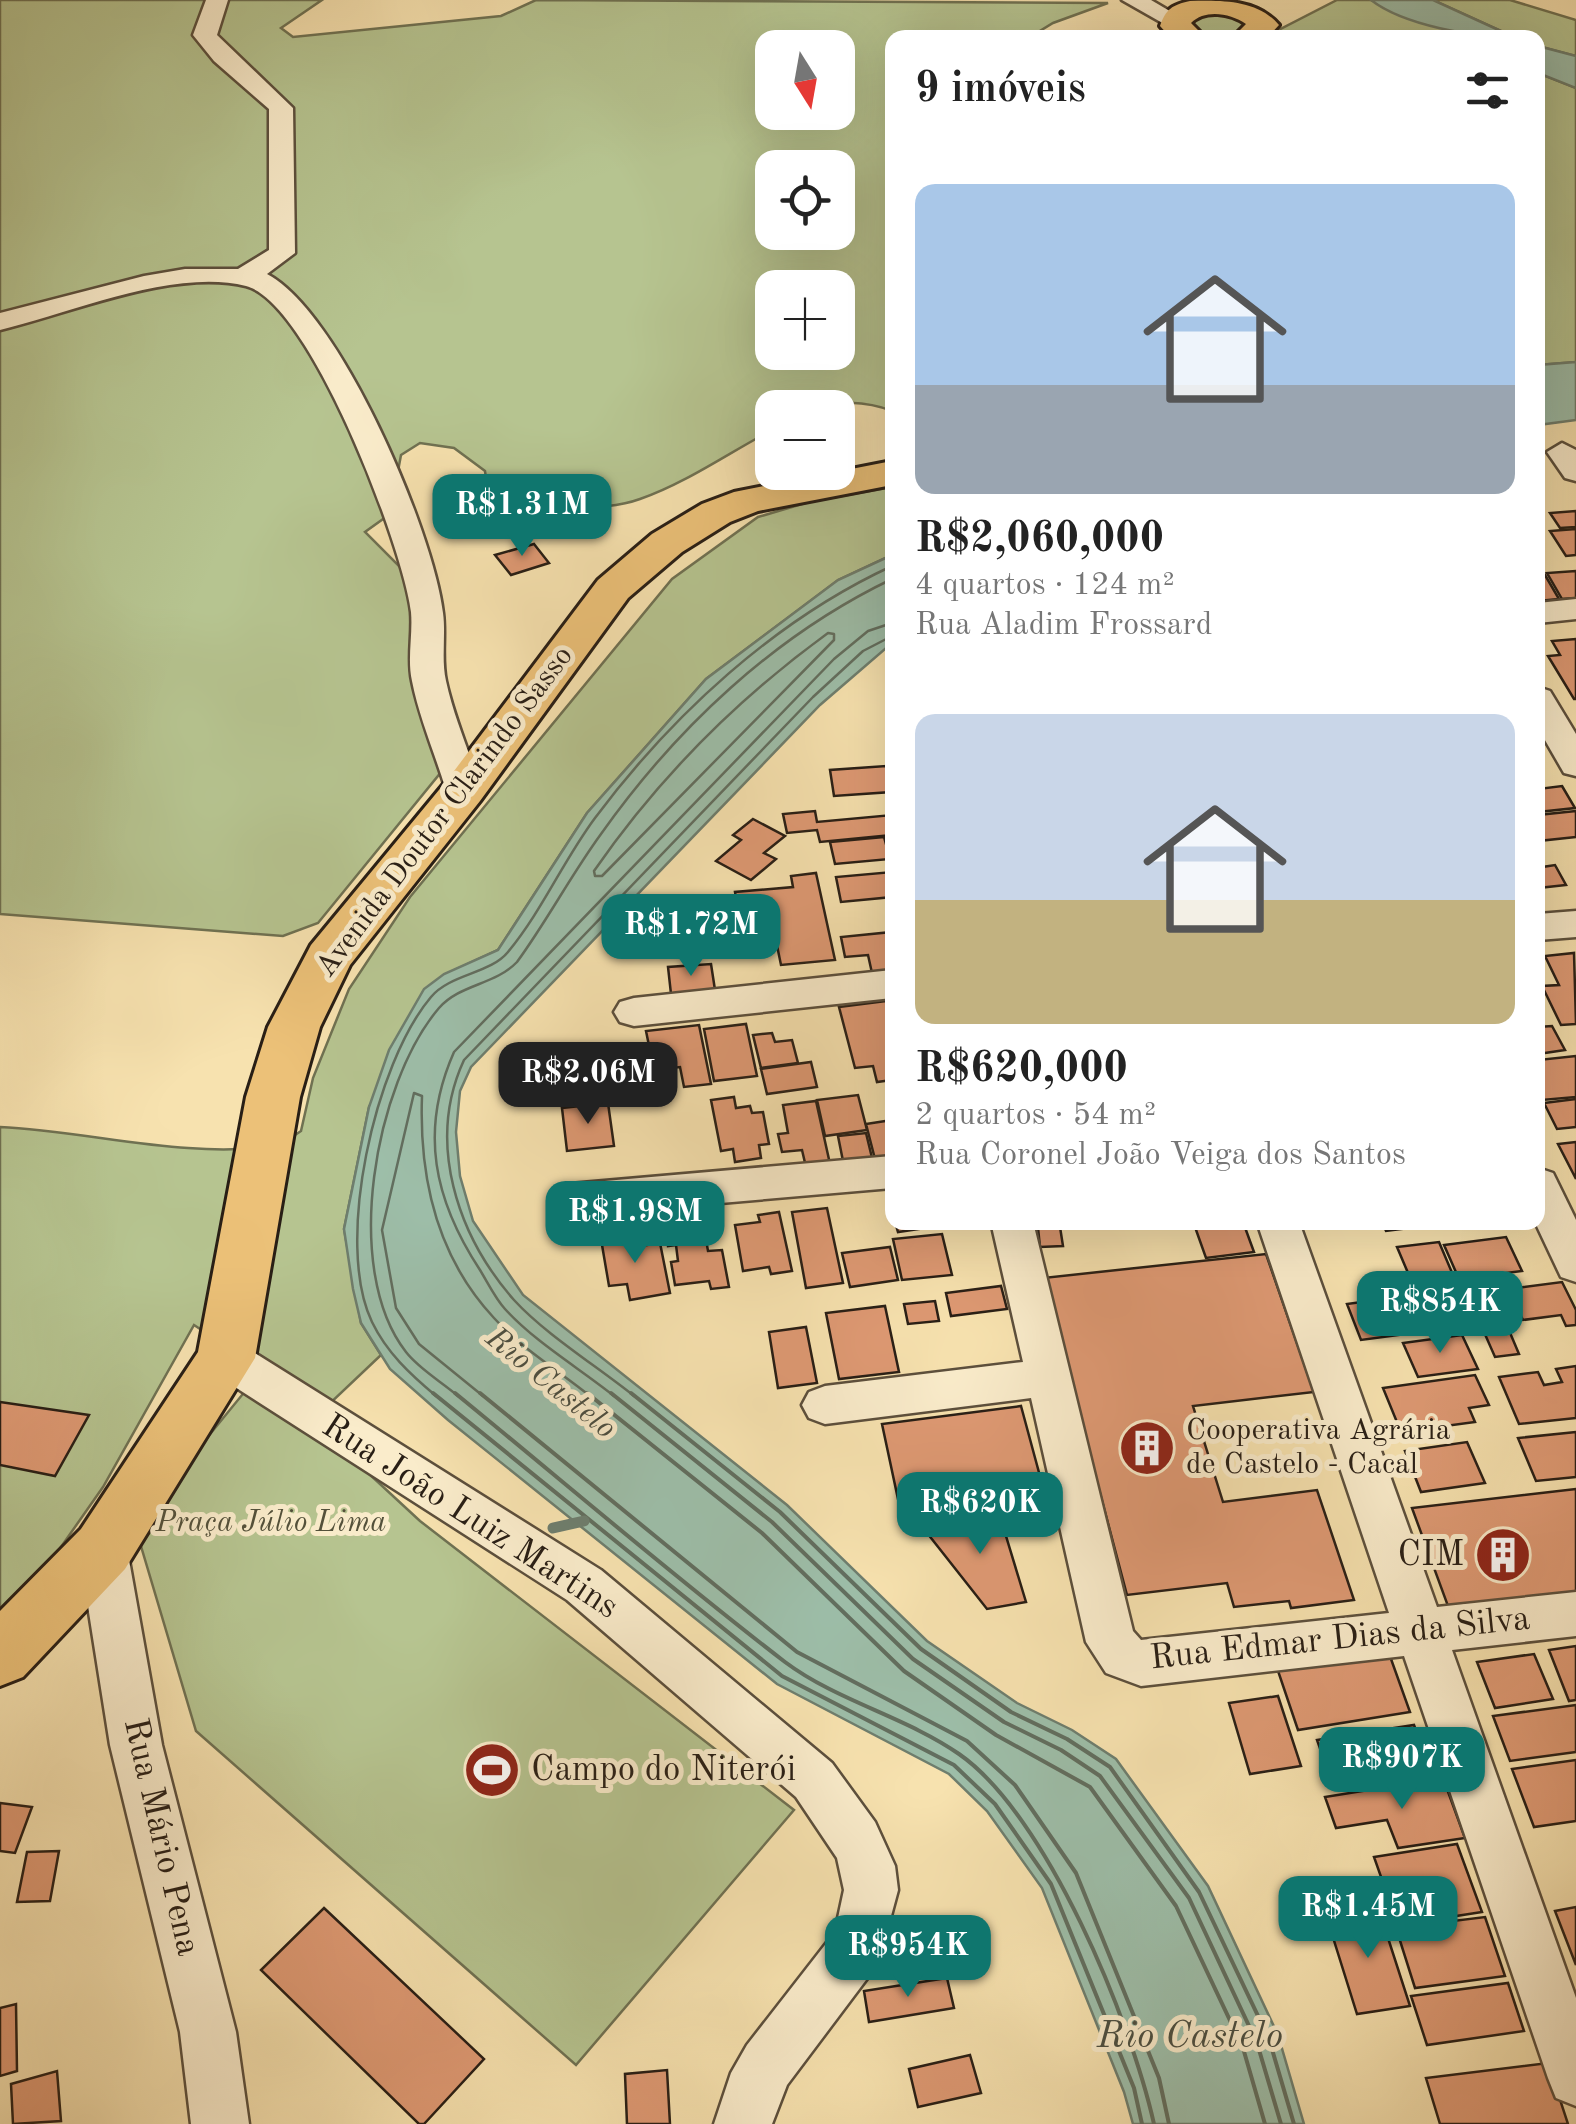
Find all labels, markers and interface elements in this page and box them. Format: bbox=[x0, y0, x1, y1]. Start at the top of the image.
north arrow bbox=[755, 30, 855, 130]
map controls bbox=[755, 30, 855, 490]
icon: filters bbox=[1460, 63, 1515, 118]
text: 9 imóveis bbox=[915, 69, 1086, 111]
button: locate bbox=[755, 150, 855, 250]
icon: home bbox=[1125, 249, 1305, 429]
button: + bbox=[755, 270, 855, 370]
button: − bbox=[755, 390, 855, 490]
pin: R$1.31M bbox=[430, 474, 614, 559]
text: R$1.31M bbox=[454, 490, 590, 522]
text: R$2,060,000 bbox=[915, 519, 1164, 561]
text: 4 quartos · 124 m² bbox=[915, 570, 1175, 602]
text: Rua Aladim Frossard bbox=[915, 610, 1212, 642]
street label: Avenida Doutor Clarindo Sasso bbox=[311, 641, 579, 983]
icon: home bbox=[1125, 779, 1305, 959]
pin: R$1.72M bbox=[599, 894, 783, 979]
text: R$1.72M bbox=[623, 910, 759, 942]
pin: R$2.06M bbox=[496, 1042, 680, 1127]
text: R$620,000 bbox=[915, 1049, 1128, 1091]
text: R$2.06M bbox=[520, 1058, 656, 1090]
text: 2 quartos · 54 m² bbox=[915, 1100, 1156, 1132]
text: Rua Coronel João Veiga dos Santos bbox=[915, 1140, 1406, 1172]
pin: R$1.98M bbox=[543, 1181, 727, 1266]
text: R$1.98M bbox=[567, 1197, 703, 1229]
pin: R$854K bbox=[1359, 1271, 1521, 1356]
text: R$854K bbox=[1379, 1287, 1501, 1319]
water label: Rio Castelo bbox=[478, 1322, 621, 1446]
street label: Rua João Luiz Martins bbox=[316, 1408, 624, 1626]
place label: Cooperativa Agrária de Castelo - Cacal bbox=[1186, 1416, 1451, 1480]
building icon: Cooperativa Agrária de Castelo - Cacal bbox=[1117, 1418, 1177, 1478]
pin: R$620K bbox=[899, 1472, 1061, 1557]
text: R$620K bbox=[919, 1488, 1041, 1520]
park label: Praça Júlio Lima bbox=[155, 1508, 386, 1538]
building icon: CIM bbox=[1473, 1525, 1533, 1585]
place label: CIM bbox=[1397, 1538, 1464, 1573]
street label: Rua Edmar Dias da Silva bbox=[1148, 1602, 1532, 1676]
street label: Rua Mário Pena bbox=[117, 1715, 205, 1959]
pin: R$907K bbox=[1321, 1727, 1483, 1812]
sports icon: Campo do Niterói bbox=[462, 1740, 522, 1800]
text: R$907K bbox=[1341, 1743, 1463, 1775]
place label: Campo do Niterói bbox=[531, 1753, 796, 1788]
pin: R$1.45M bbox=[1276, 1876, 1460, 1961]
text: R$1.45M bbox=[1300, 1892, 1436, 1924]
pin: R$954K bbox=[827, 1915, 989, 2000]
text: R$954K bbox=[847, 1931, 969, 1963]
water label: Rio Castelo bbox=[1096, 2018, 1283, 2056]

